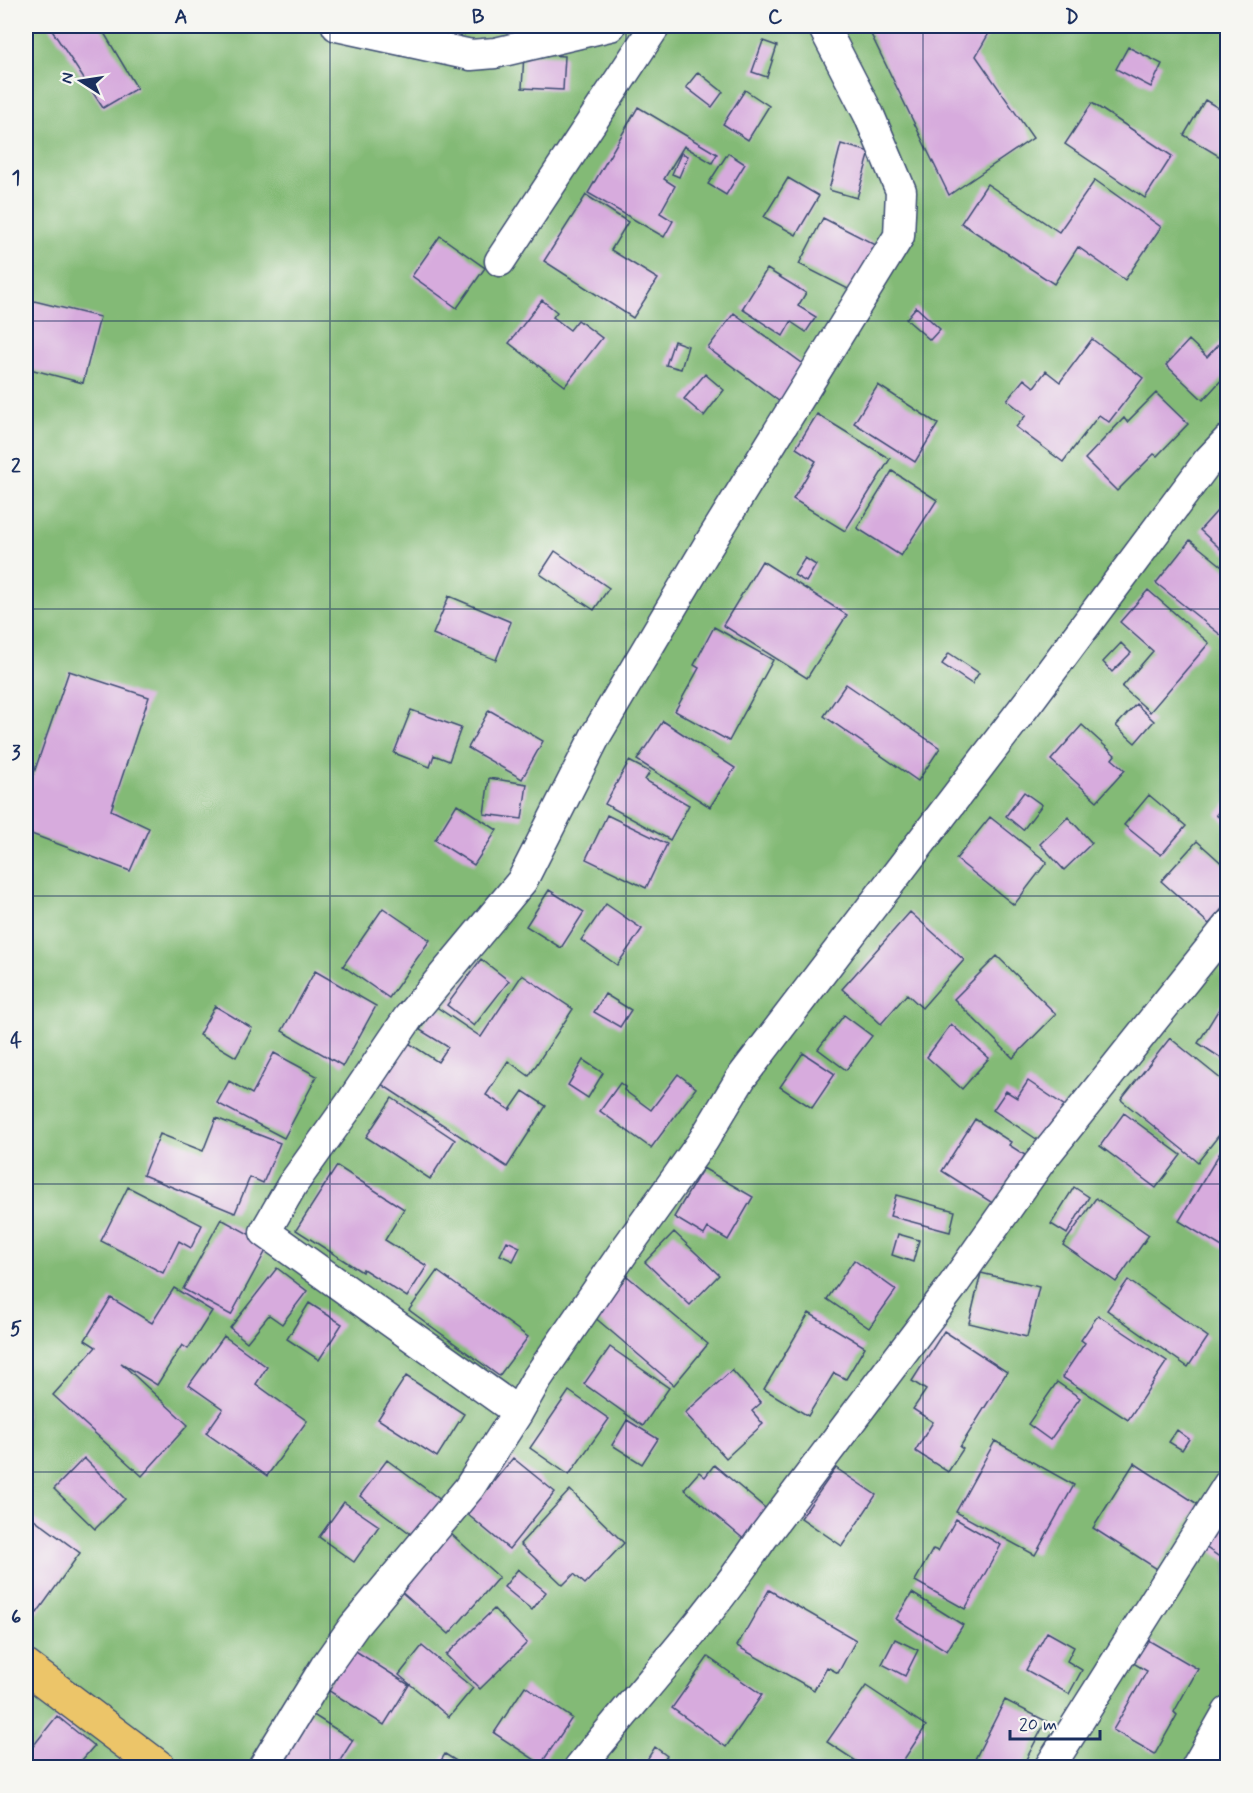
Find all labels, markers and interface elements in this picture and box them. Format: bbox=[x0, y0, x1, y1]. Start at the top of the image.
text: A bbox=[174, 4, 188, 31]
text: B bbox=[472, 4, 485, 31]
text: C bbox=[768, 4, 783, 31]
text: D bbox=[1065, 4, 1079, 31]
north arrow bbox=[51, 51, 111, 111]
text: N bbox=[56, 71, 79, 86]
text: 1 bbox=[12, 165, 20, 192]
text: 2 bbox=[11, 453, 21, 480]
text: 3 bbox=[11, 740, 21, 767]
text: 4 bbox=[10, 1028, 22, 1055]
text: 5 bbox=[10, 1316, 22, 1343]
text: 6 bbox=[11, 1604, 21, 1631]
scale bar bbox=[1010, 1703, 1100, 1741]
text: 20 m bbox=[1019, 1713, 1057, 1737]

